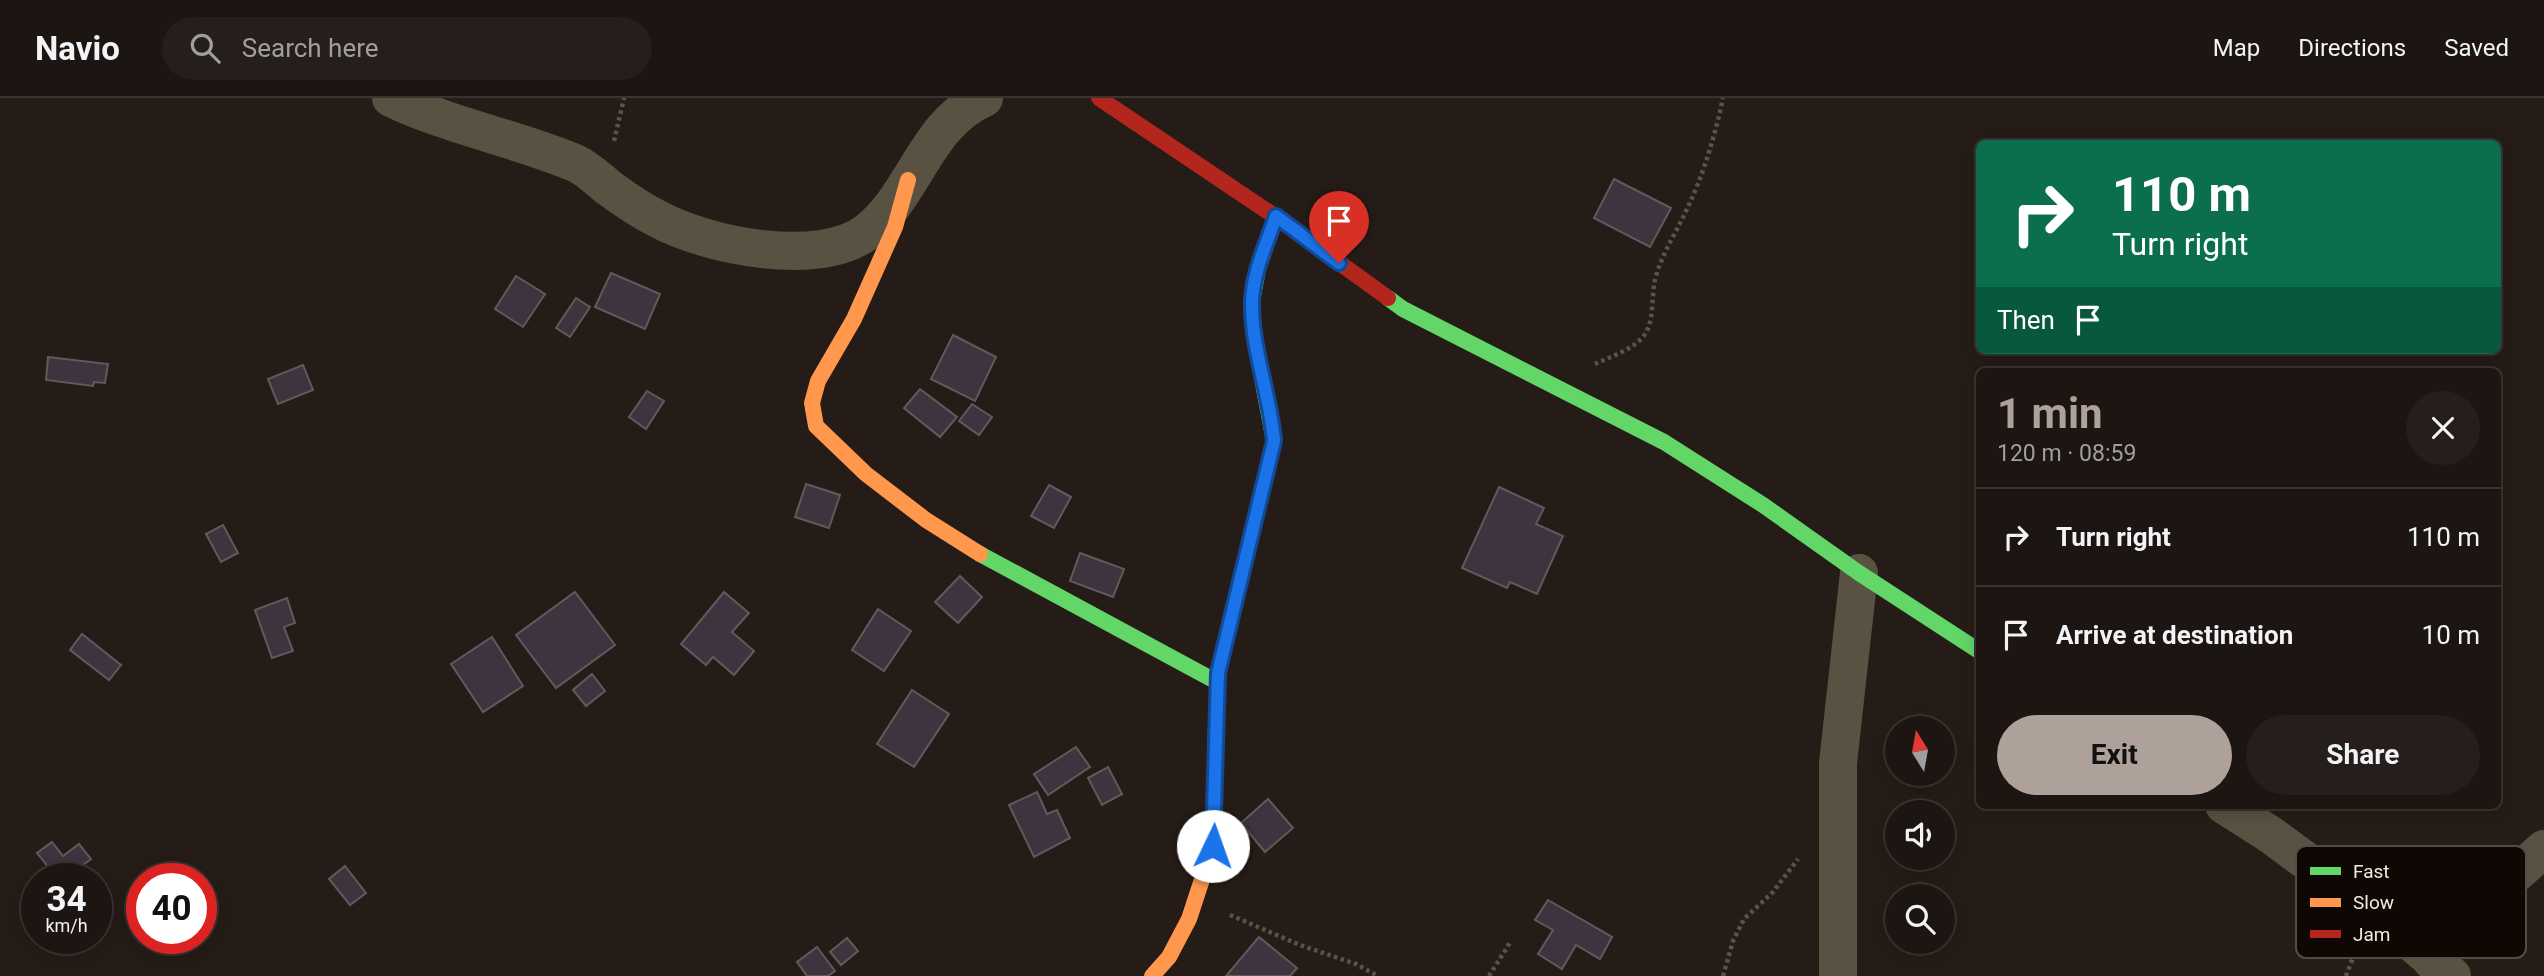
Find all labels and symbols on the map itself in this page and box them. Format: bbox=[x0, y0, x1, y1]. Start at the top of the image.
pin bbox=[1309, 191, 1369, 263]
north arrow bbox=[1885, 716, 1955, 786]
position arrow bbox=[1176, 809, 1250, 883]
legend bbox=[2296, 846, 2526, 958]
text: Fast bbox=[2353, 860, 2390, 883]
speed limit sign: 40 bbox=[126, 863, 217, 954]
text: Slow bbox=[2353, 891, 2394, 914]
text: Jam bbox=[2353, 923, 2390, 946]

